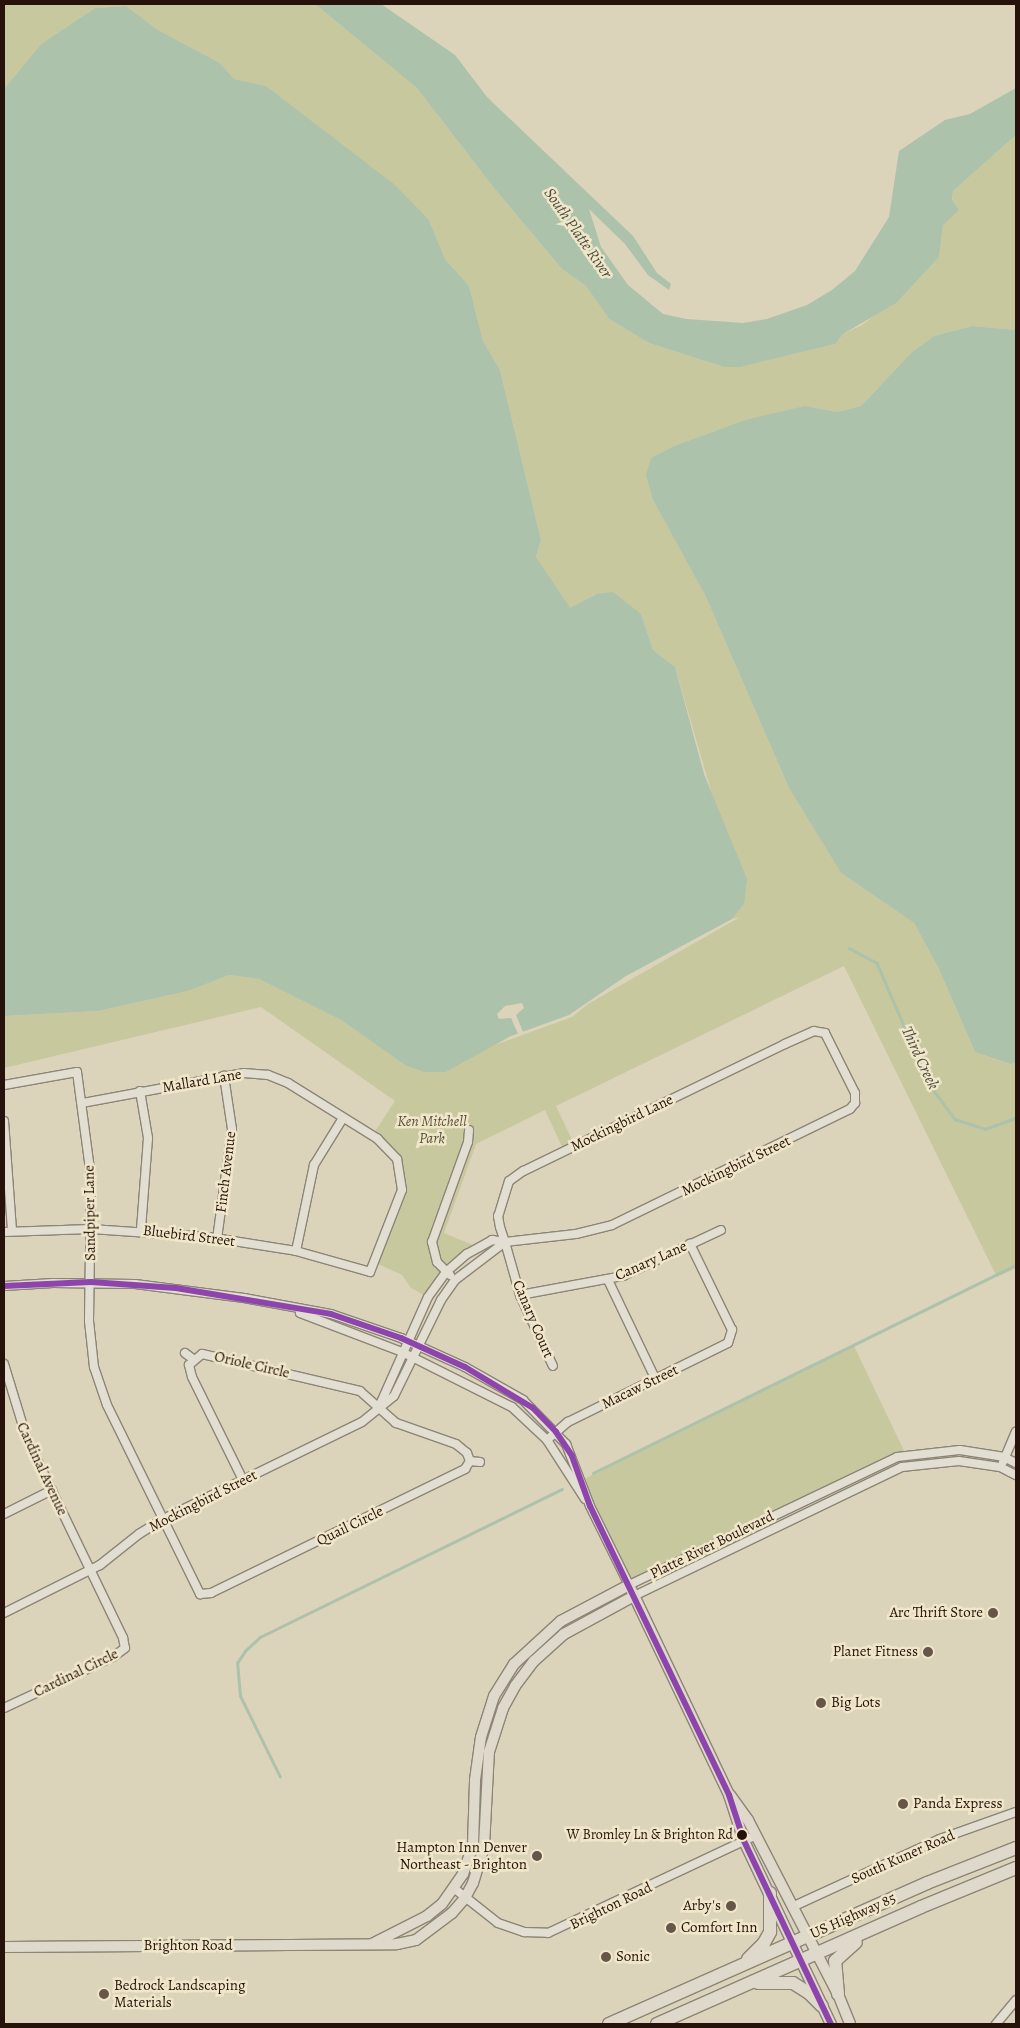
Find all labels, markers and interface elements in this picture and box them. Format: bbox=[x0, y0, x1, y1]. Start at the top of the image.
water label: South Platte River bbox=[540, 184, 616, 282]
water label: Third Creek bbox=[897, 1023, 943, 1093]
street label: Mallard Lane bbox=[161, 1065, 243, 1097]
street label: Mockingbird Lane bbox=[568, 1090, 676, 1156]
park label: Ken Mitchell Park bbox=[397, 1112, 467, 1147]
street label: Finch Avenue bbox=[212, 1130, 240, 1214]
street label: Mockingbird Street bbox=[679, 1132, 793, 1200]
street label: Sandpiper Lane bbox=[80, 1165, 100, 1261]
street label: Bluebird Street bbox=[142, 1221, 236, 1251]
street label: Canary Lane bbox=[612, 1237, 690, 1285]
street label: Canary Court bbox=[509, 1277, 557, 1361]
street label: Oriole Circle bbox=[213, 1348, 291, 1382]
street label: Macaw Street bbox=[599, 1361, 681, 1413]
street label: Cardinal Avenue bbox=[13, 1420, 71, 1518]
street label: Mockingbird Street bbox=[146, 1466, 260, 1536]
street label: Quail Circle bbox=[314, 1502, 386, 1550]
street label: Platte River Boulevard bbox=[647, 1507, 777, 1583]
place label: Arc Thrift Store bbox=[889, 1604, 983, 1622]
marker: Arc Thrift Store bbox=[987, 1607, 999, 1619]
place label: Planet Fitness bbox=[833, 1643, 918, 1661]
street label: Cardinal Circle bbox=[31, 1645, 121, 1701]
marker: Planet Fitness bbox=[922, 1646, 934, 1658]
place label: Big Lots bbox=[831, 1694, 881, 1712]
marker: Big Lots bbox=[815, 1697, 827, 1709]
place label: Panda Express bbox=[913, 1795, 1002, 1813]
marker: Panda Express bbox=[897, 1798, 909, 1810]
street label: South Kuner Road bbox=[849, 1826, 957, 1888]
place label: W Bromley Ln & Brighton Rd bbox=[567, 1827, 733, 1843]
marker: W Bromley Ln & Brighton Rd bbox=[737, 1830, 747, 1840]
place label: Hampton Inn Denver Northeast - Brighton bbox=[396, 1838, 527, 1873]
marker: Hampton Inn Denver Northeast - Brighton bbox=[531, 1850, 543, 1862]
street label: Brighton Road bbox=[567, 1878, 655, 1934]
street label: US Highway 85 bbox=[807, 1889, 899, 1943]
place label: Arby's bbox=[683, 1897, 721, 1915]
marker: Arby's bbox=[725, 1900, 737, 1912]
place label: Comfort Inn bbox=[681, 1919, 758, 1937]
marker: Comfort Inn bbox=[665, 1922, 677, 1934]
street label: Brighton Road bbox=[143, 1937, 233, 1955]
place label: Sonic bbox=[616, 1948, 650, 1966]
marker: Sonic bbox=[600, 1951, 612, 1963]
place label: Bedrock Landscaping Materials bbox=[114, 1976, 245, 2011]
marker: Bedrock Landscaping Materials bbox=[98, 1988, 110, 2000]

